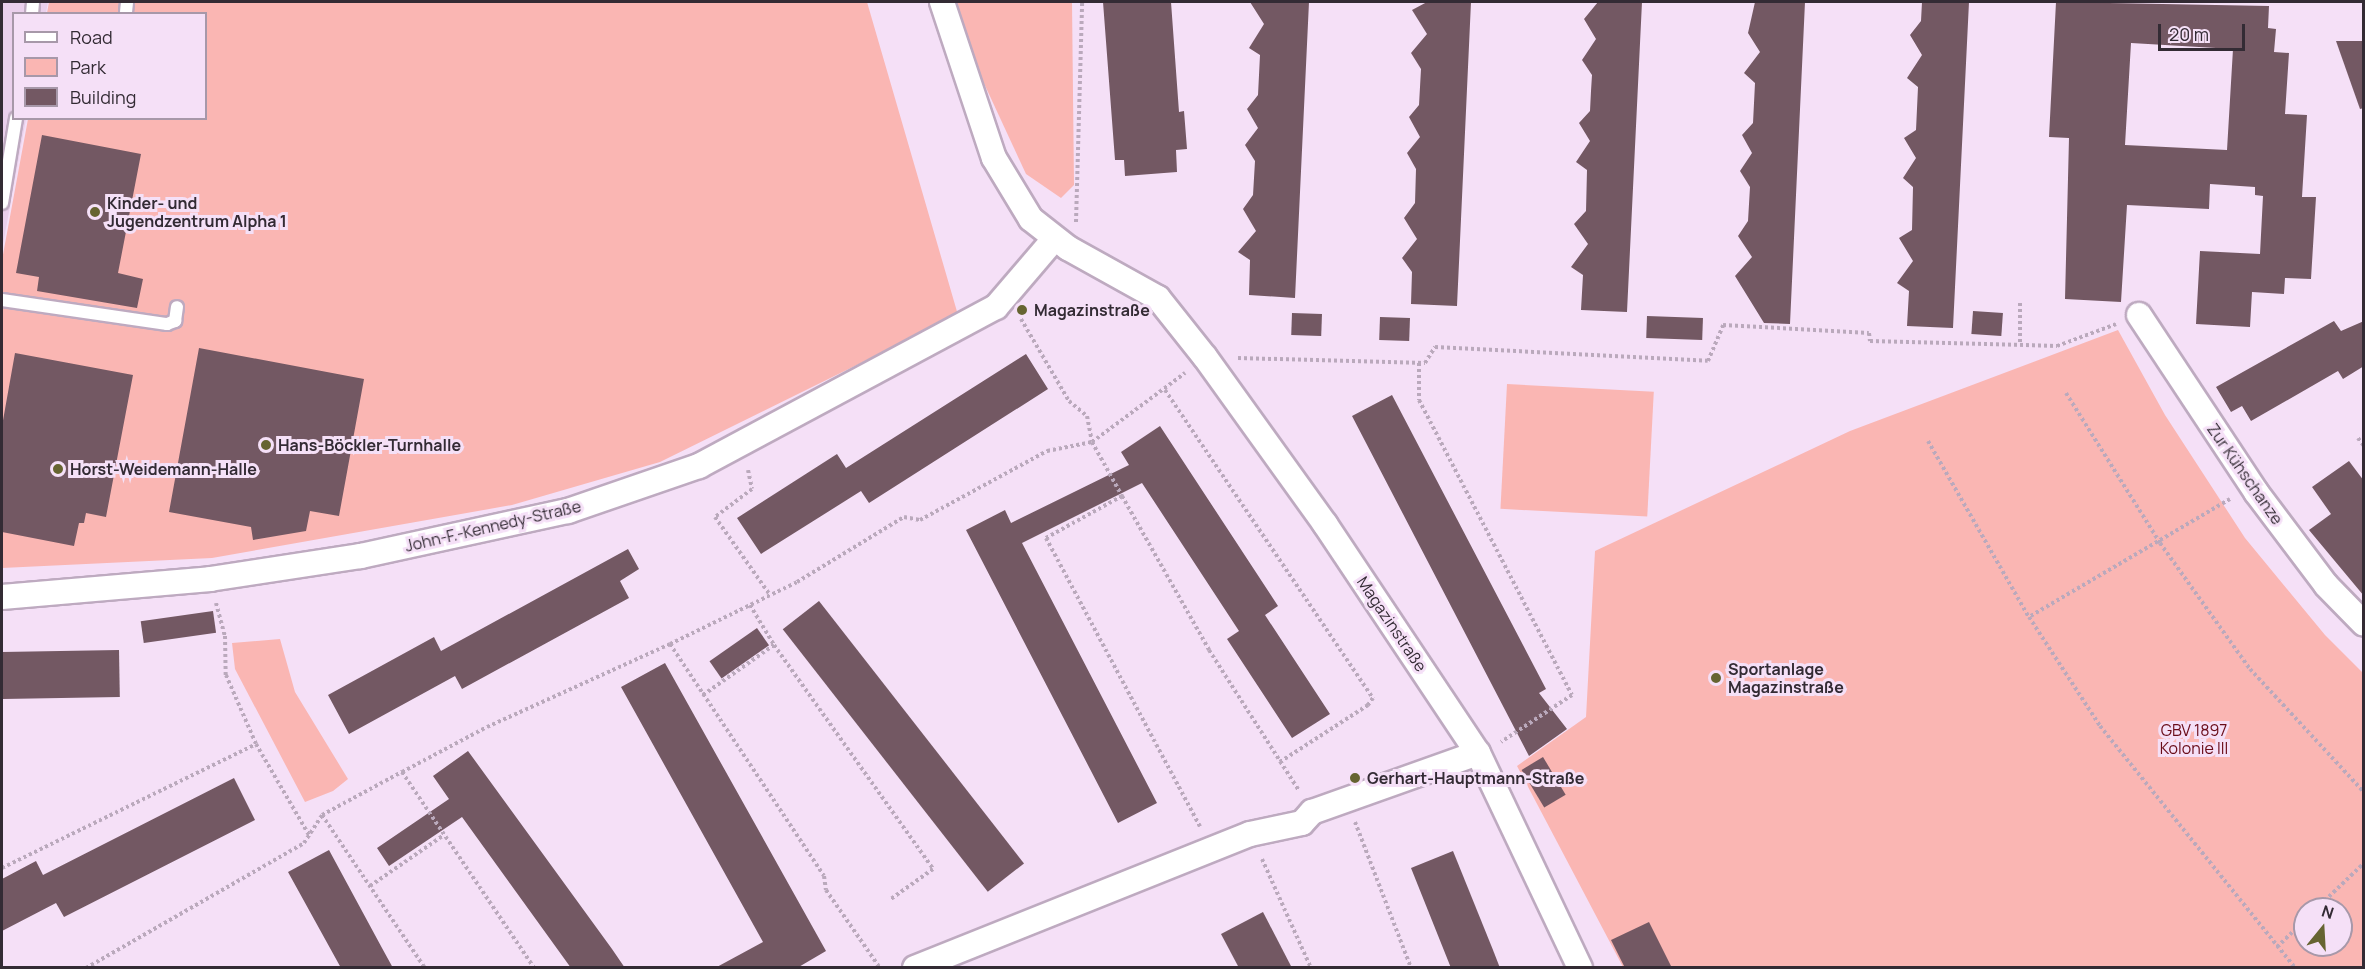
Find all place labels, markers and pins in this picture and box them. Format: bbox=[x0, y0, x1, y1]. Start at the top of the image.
place label: Kinder- und Jugendzentrum Alpha 1 bbox=[107, 193, 287, 231]
marker: Kinder- und Jugendzentrum Alpha 1 bbox=[88, 205, 102, 219]
place label: Magazinstraße bbox=[1034, 300, 1150, 320]
marker: Magazinstraße bbox=[1015, 303, 1029, 317]
place label: Hans-Böckler-Turnhalle bbox=[278, 435, 461, 455]
marker: Hans-Böckler-Turnhalle bbox=[259, 438, 273, 452]
place label: Horst-Weidemann-Halle bbox=[70, 459, 257, 479]
marker: Horst-Weidemann-Halle bbox=[51, 462, 65, 476]
place label: Sportanlage Magazinstraße bbox=[1728, 659, 1844, 697]
marker: Sportanlage Magazinstraße bbox=[1709, 671, 1723, 685]
place label: Gerhart-Hauptmann-Straße bbox=[1367, 768, 1584, 788]
marker: Gerhart-Hauptmann-Straße bbox=[1348, 771, 1362, 785]

